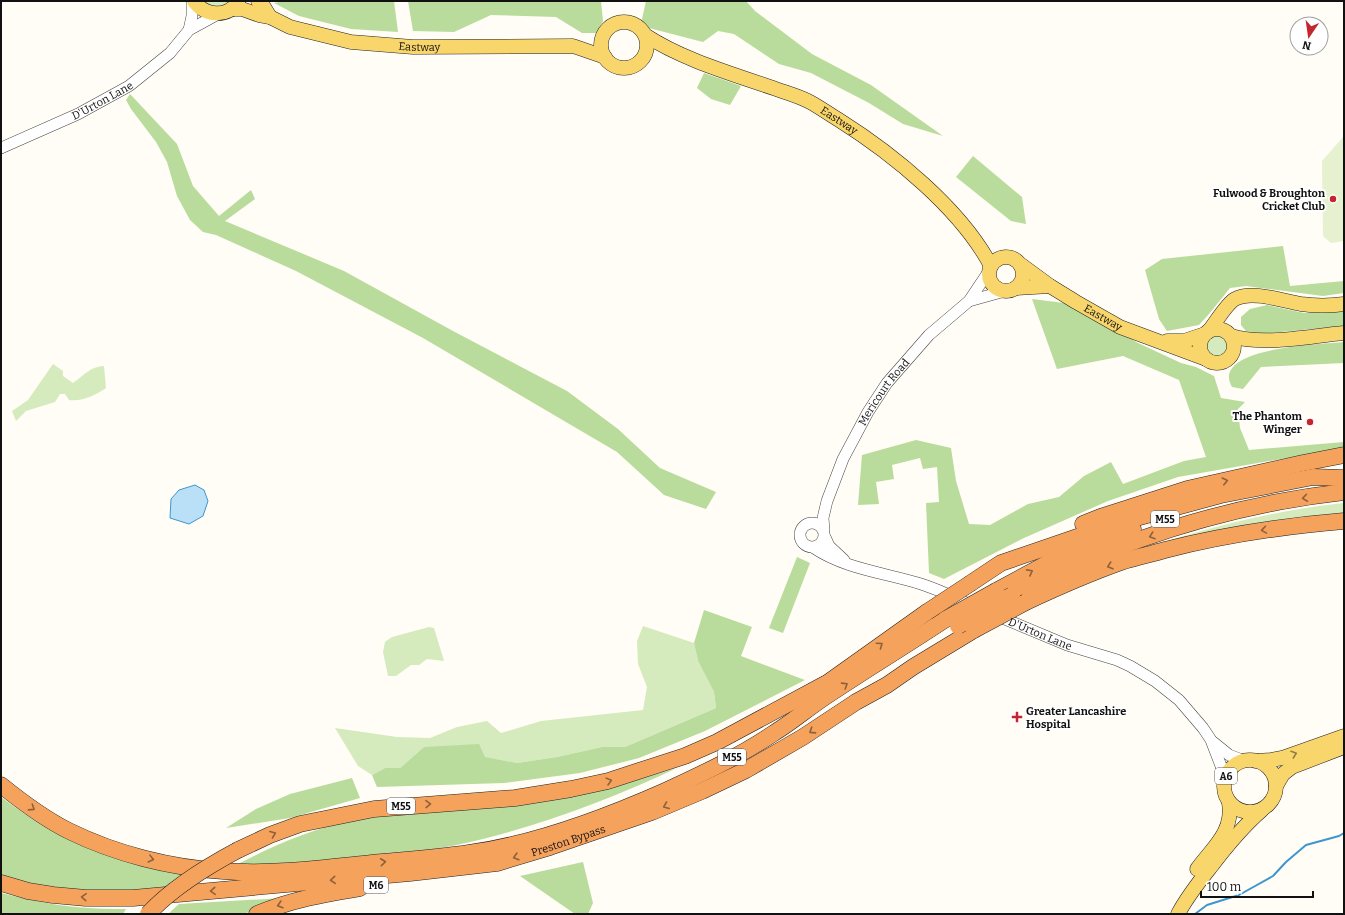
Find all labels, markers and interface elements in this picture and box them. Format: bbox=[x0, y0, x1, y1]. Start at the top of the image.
north arrow bbox=[1289, 16, 1329, 56]
text: N bbox=[1301, 38, 1312, 53]
street label: Eastway bbox=[398, 40, 441, 54]
street label: D'Urton Lane bbox=[70, 79, 136, 123]
street label: Eastway bbox=[818, 104, 860, 137]
place label: Fulwood & Broughton Cricket Club bbox=[1213, 187, 1326, 213]
marker: Fulwood & Broughton Cricket Club bbox=[1328, 194, 1338, 204]
street label: Eastway bbox=[1082, 302, 1125, 334]
street label: Mericourt Road bbox=[856, 356, 912, 428]
place label: The Phantom Winger bbox=[1233, 410, 1303, 436]
marker: The Phantom Winger bbox=[1305, 417, 1315, 427]
one-way arrow bbox=[1222, 477, 1228, 485]
one-way arrow bbox=[1302, 493, 1308, 502]
road number: M55 bbox=[1151, 511, 1179, 527]
one-way arrow bbox=[1260, 525, 1267, 534]
one-way arrow bbox=[1149, 531, 1156, 539]
one-way arrow bbox=[1106, 561, 1113, 570]
one-way arrow bbox=[1026, 570, 1033, 577]
street label: D'Urton Lane bbox=[1006, 615, 1073, 653]
one-way arrow bbox=[875, 643, 882, 650]
one-way arrow bbox=[841, 682, 848, 689]
place label: Greater Lancashire Hospital bbox=[1026, 705, 1126, 731]
marker: Greater Lancashire Hospital bbox=[1011, 711, 1023, 723]
one-way arrow bbox=[809, 727, 816, 734]
road number: M55 bbox=[718, 749, 746, 765]
one-way arrow bbox=[1290, 750, 1297, 758]
road number: A6 bbox=[1215, 768, 1237, 784]
one-way arrow bbox=[605, 777, 612, 786]
road number: M55 bbox=[387, 798, 415, 814]
one-way arrow bbox=[425, 800, 431, 808]
one-way arrow bbox=[662, 801, 670, 809]
one-way arrow bbox=[28, 803, 35, 810]
street label: Preston Bypass bbox=[530, 822, 607, 859]
one-way arrow bbox=[270, 830, 277, 838]
one-way arrow bbox=[513, 852, 520, 861]
one-way arrow bbox=[148, 855, 154, 863]
one-way arrow bbox=[380, 858, 386, 867]
scale bar bbox=[1201, 873, 1313, 899]
one-way arrow bbox=[330, 876, 336, 885]
road number: M6 bbox=[364, 877, 388, 893]
text: 100 m bbox=[1207, 880, 1242, 894]
one-way arrow bbox=[210, 887, 216, 896]
one-way arrow bbox=[81, 893, 87, 902]
one-way arrow bbox=[277, 900, 284, 909]

